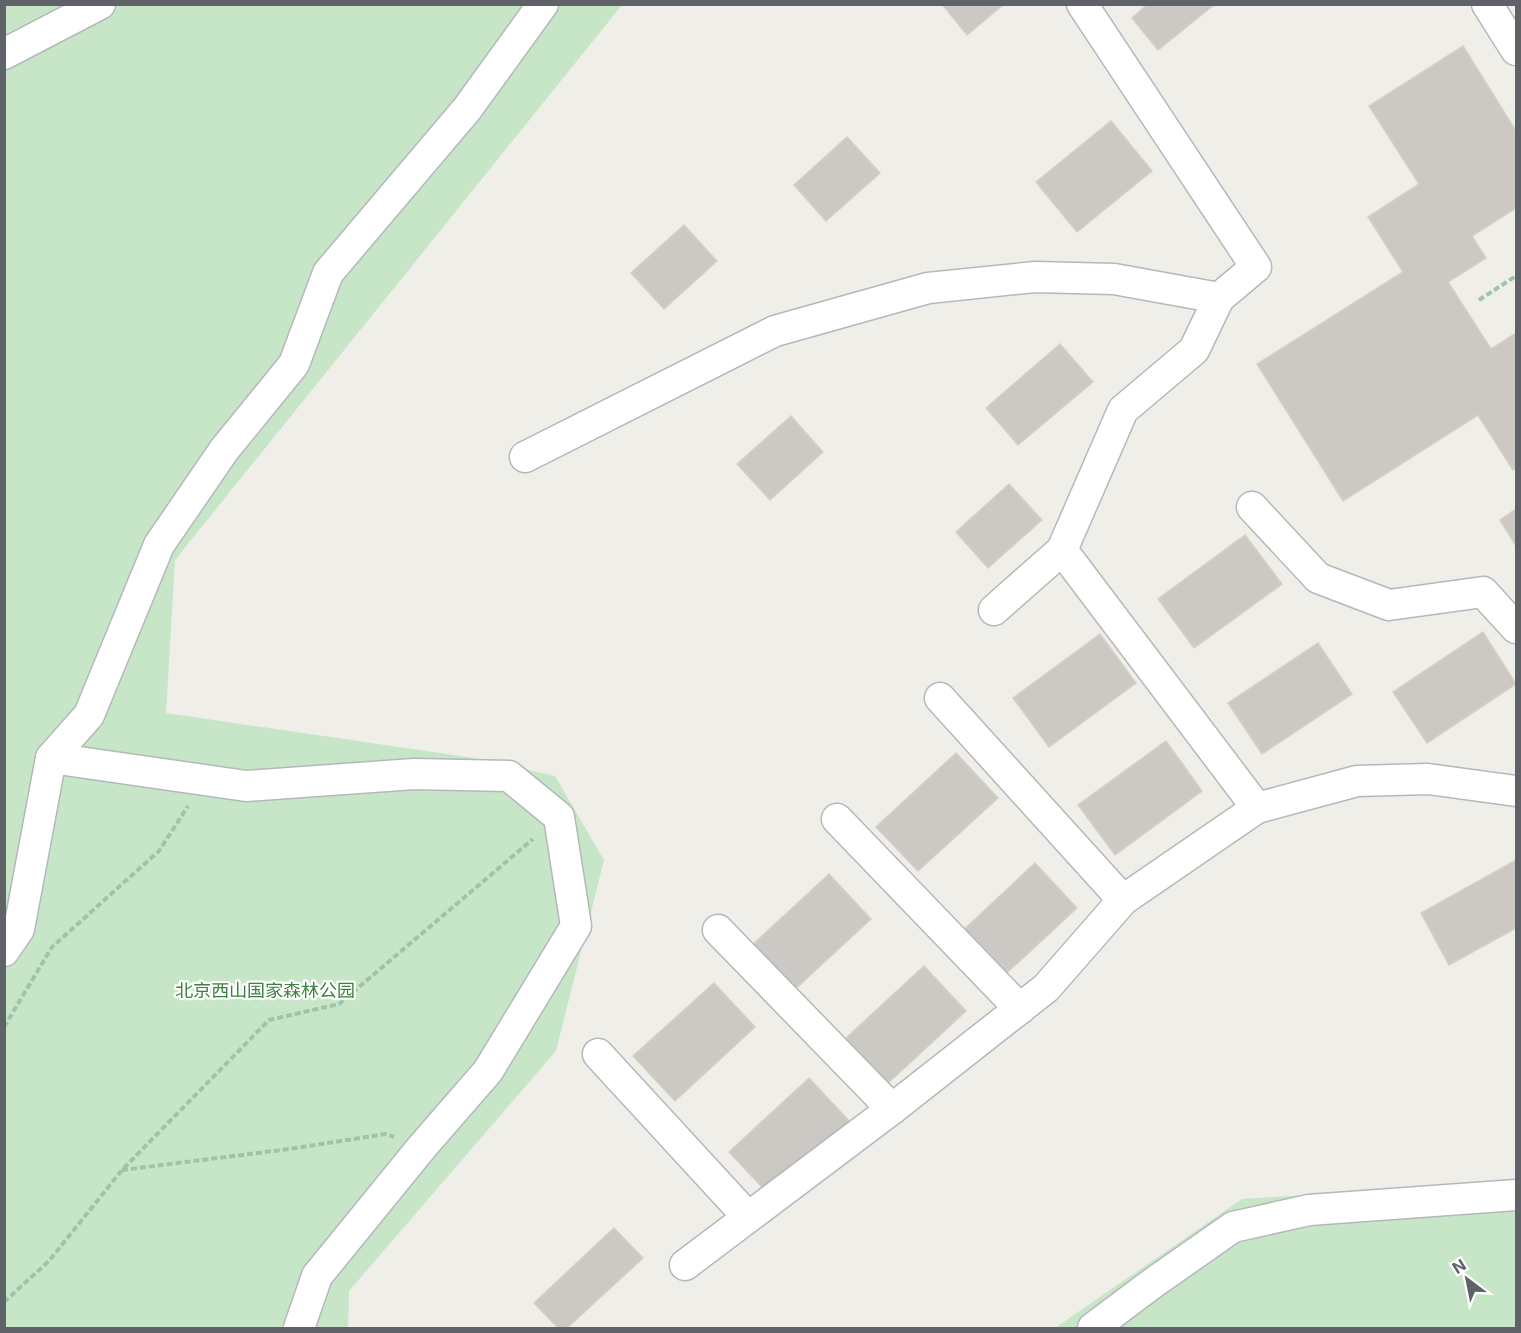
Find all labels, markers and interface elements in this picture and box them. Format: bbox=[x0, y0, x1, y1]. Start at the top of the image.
park label: 北京西山国家森林公园 bbox=[175, 980, 355, 1001]
north arrow bbox=[1437, 1249, 1497, 1309]
text: N bbox=[1449, 1255, 1470, 1278]

